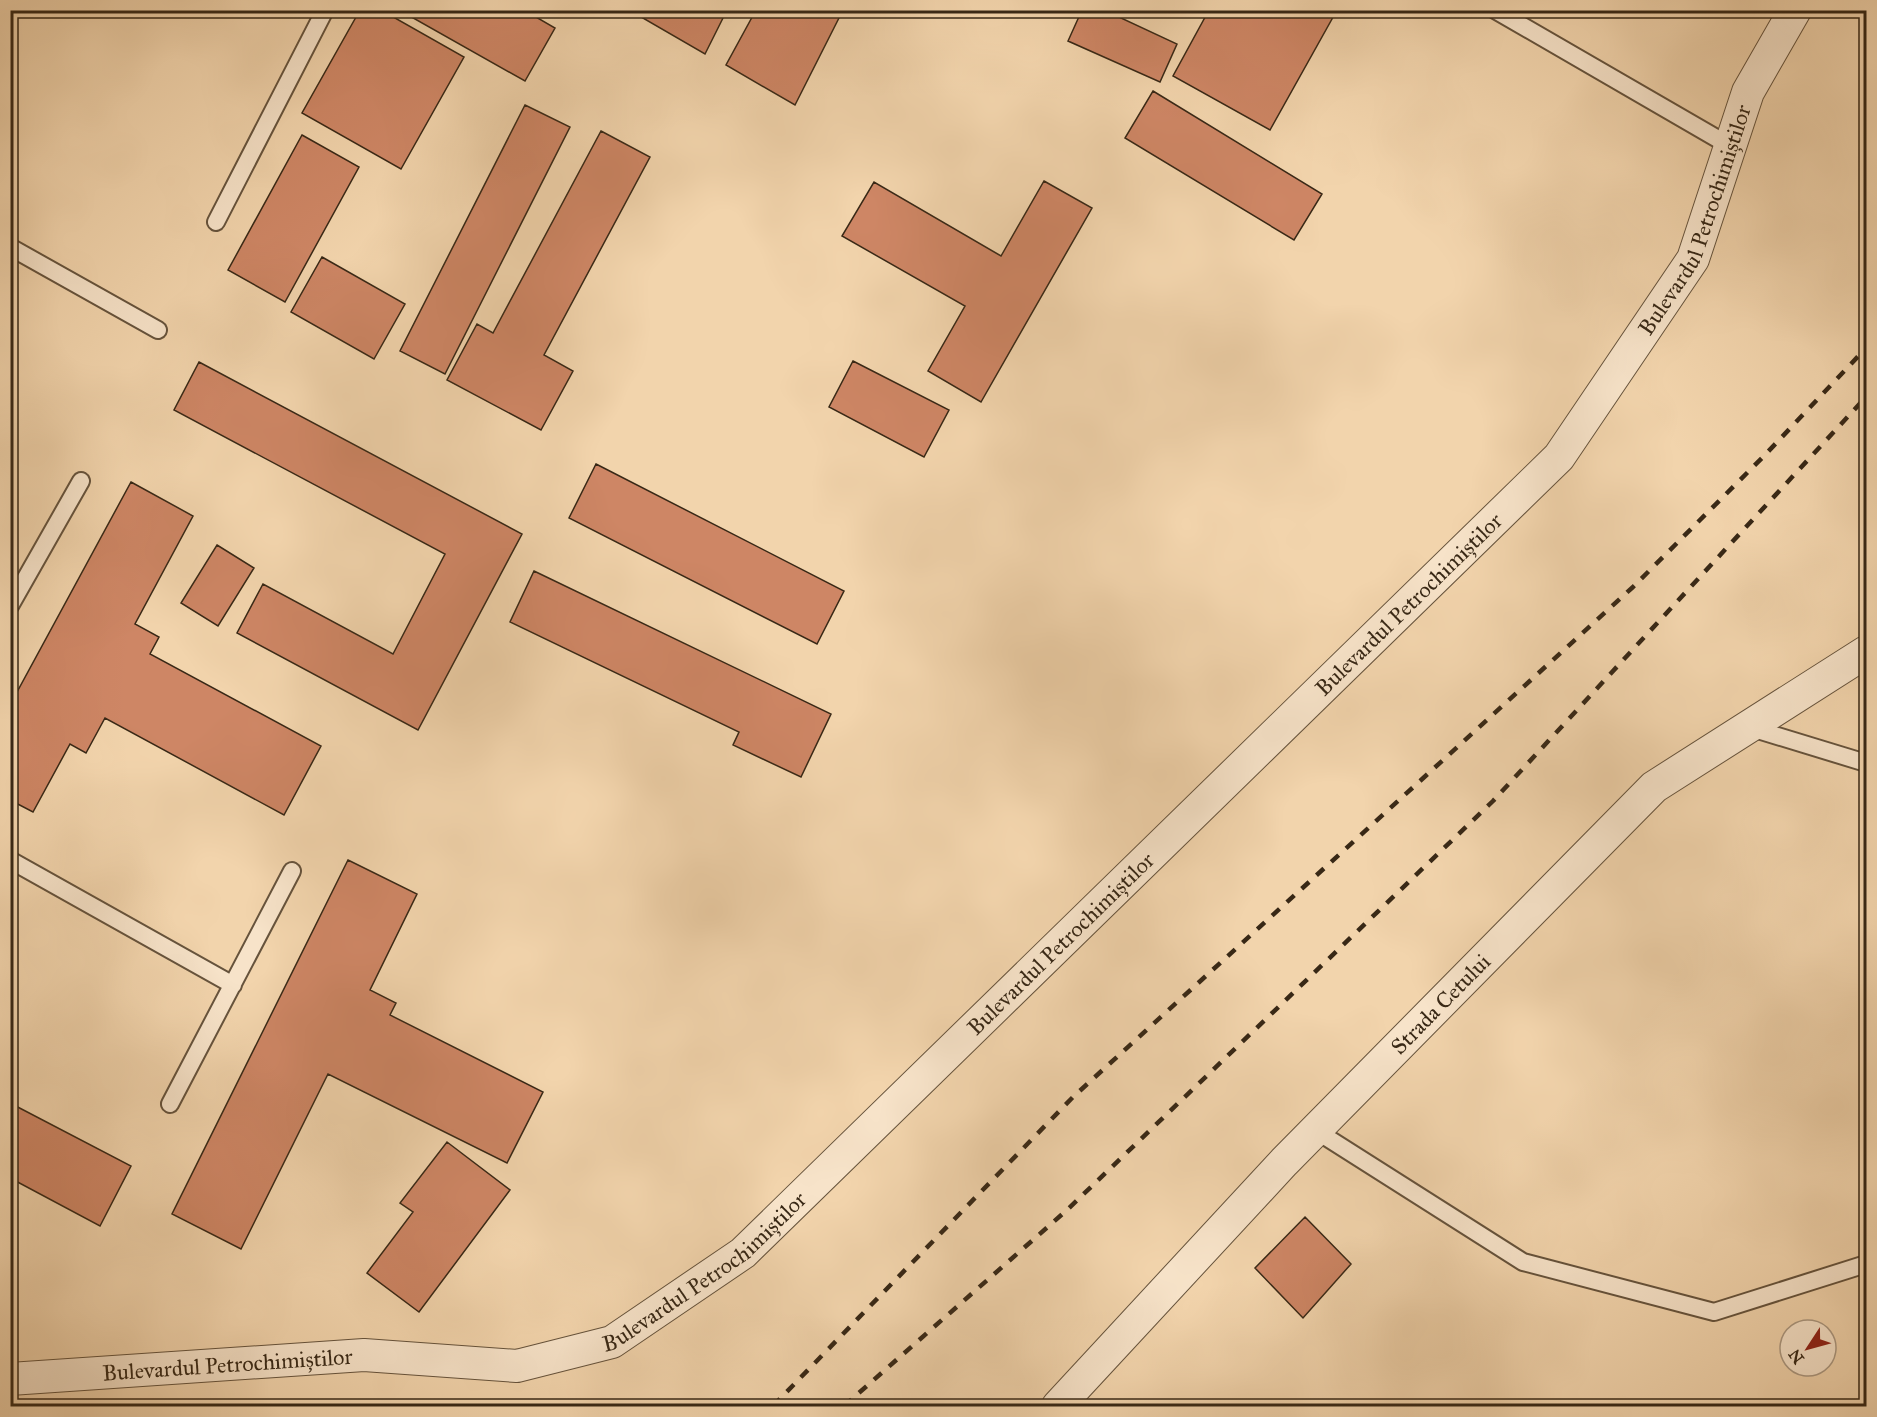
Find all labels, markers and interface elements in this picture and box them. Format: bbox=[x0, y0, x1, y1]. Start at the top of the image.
street label: Bulevardul Petrochimiștilor bbox=[1632, 101, 1757, 340]
street label: Bulevardul Petrochimiștilor bbox=[1309, 506, 1508, 701]
street label: Bulevardul Petrochimiștilor bbox=[961, 846, 1160, 1040]
street label: Strada Cetului bbox=[1385, 948, 1496, 1060]
street label: Bulevardul Petrochimiștilor bbox=[600, 1185, 812, 1357]
north arrow bbox=[1778, 1318, 1838, 1378]
street label: Bulevardul Petrochimiștilor bbox=[102, 1342, 354, 1386]
text: N bbox=[1784, 1345, 1808, 1368]

